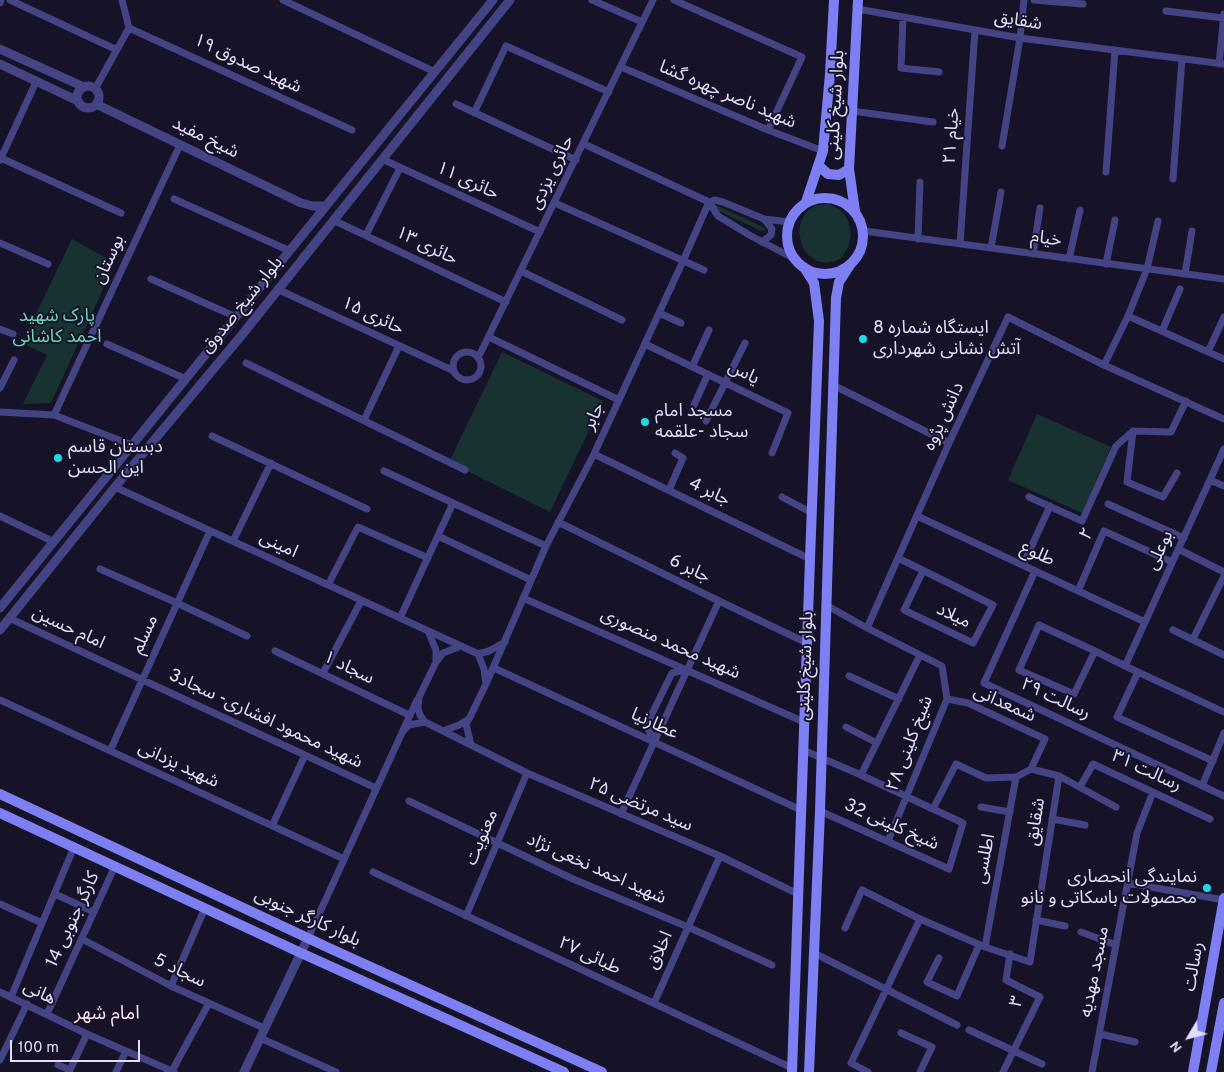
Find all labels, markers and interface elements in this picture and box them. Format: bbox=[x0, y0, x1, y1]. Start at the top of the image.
street label: شقایق bbox=[993, 8, 1043, 36]
street label: شهید صدوق ۱۹ bbox=[190, 31, 304, 99]
street label: بلوار شیخ کلینی bbox=[823, 50, 851, 160]
street label: شهید ناصر چهره گشا bbox=[655, 57, 799, 135]
street label: خیام ۲۱ bbox=[940, 107, 966, 165]
street label: شیخ مفید bbox=[168, 114, 242, 164]
street label: حائری یزدی bbox=[526, 132, 580, 214]
street label: حائری ۱۱ bbox=[432, 158, 502, 206]
street label: حائری ۱۳ bbox=[391, 223, 461, 271]
street label: خیام bbox=[1029, 227, 1063, 253]
street label: بوستان bbox=[89, 232, 131, 288]
street label: بلوار شیخ صدوق bbox=[197, 253, 289, 359]
street label: حائری ۱۵ bbox=[337, 293, 407, 341]
park label: پارک شهید احمد کاشانی bbox=[12, 306, 102, 348]
place label: ایستگاه شماره 8 آتش نشانی شهرداری bbox=[873, 318, 1020, 360]
marker: ایستگاه شماره 8 آتش نشانی شهرداری bbox=[857, 333, 869, 345]
street label: یاس bbox=[724, 357, 762, 391]
street label: دانش پژوه bbox=[920, 380, 970, 454]
street label: جابر bbox=[579, 400, 611, 434]
place label: مسجد امام سجاد -علقمه bbox=[655, 401, 748, 444]
marker: مسجد امام سجاد -علقمه bbox=[639, 416, 651, 428]
place label: دبستان قاسم این الحسن bbox=[68, 437, 163, 479]
marker: دبستان قاسم این الحسن bbox=[52, 452, 64, 464]
street label: جابر 4 bbox=[685, 474, 733, 512]
street label: ۲ bbox=[1076, 525, 1100, 545]
street label: امینی bbox=[255, 528, 301, 564]
street label: بوعلی bbox=[1143, 528, 1179, 574]
street label: طلوع bbox=[1016, 538, 1058, 572]
street label: جابر 6 bbox=[665, 551, 713, 589]
street label: میلاد bbox=[932, 600, 974, 634]
street label: امام حسین bbox=[28, 603, 108, 655]
street label: شهید محمد منصوری bbox=[597, 605, 743, 685]
street label: بلوار شیخ کلینی bbox=[794, 611, 820, 721]
street label: مسلم bbox=[128, 612, 164, 658]
street label: سجاد ۱ bbox=[319, 647, 377, 691]
street label: شهید محمود افشاری- سجاد3 bbox=[165, 666, 365, 774]
street label: رسالت ۲۹ bbox=[1017, 674, 1093, 726]
street label: شمعدانی bbox=[970, 682, 1038, 728]
street label: شیخ کلینی ۲۸ bbox=[883, 693, 939, 795]
street label: عطارنیا bbox=[627, 705, 681, 745]
street label: شهید یزدانی bbox=[134, 738, 222, 794]
street label: رسالت ۳۱ bbox=[1108, 746, 1184, 798]
street label: ۲۵ سید مرتضی bbox=[585, 774, 695, 838]
street label: شیخ کلینی 32 bbox=[840, 796, 942, 856]
street label: شقایق bbox=[1023, 797, 1051, 847]
street label: معنویت bbox=[462, 807, 504, 869]
street label: شهید احمد نخعی نژاد bbox=[523, 830, 669, 910]
street label: اطلسی bbox=[971, 832, 1001, 886]
place label: نمایندگی انحصاری محصولات باسکاتی و نانو bbox=[1021, 867, 1197, 910]
street label: کارگر جنوبی 14 bbox=[43, 869, 105, 971]
marker: نمایندگی انحصاری محصولات باسکاتی و نانو bbox=[1201, 882, 1213, 894]
street label: بلوار کارگر جنوبی bbox=[251, 885, 363, 953]
street label: مسجد مهدیه bbox=[1077, 925, 1115, 1019]
street label: اخلاق bbox=[643, 929, 679, 973]
street label: طبائی ۲۷ bbox=[554, 933, 624, 981]
street label: رسالت bbox=[1180, 941, 1210, 993]
street label: سجاد 5 bbox=[150, 950, 208, 994]
street label: هانی bbox=[19, 977, 59, 1011]
street label: ۳ bbox=[1006, 994, 1030, 1010]
district label: امام شهر bbox=[74, 1004, 140, 1026]
north arrow bbox=[1164, 1012, 1214, 1062]
scale bar bbox=[12, 1030, 142, 1062]
text: N bbox=[1167, 1037, 1186, 1055]
text: 100 m bbox=[18, 1039, 59, 1058]

